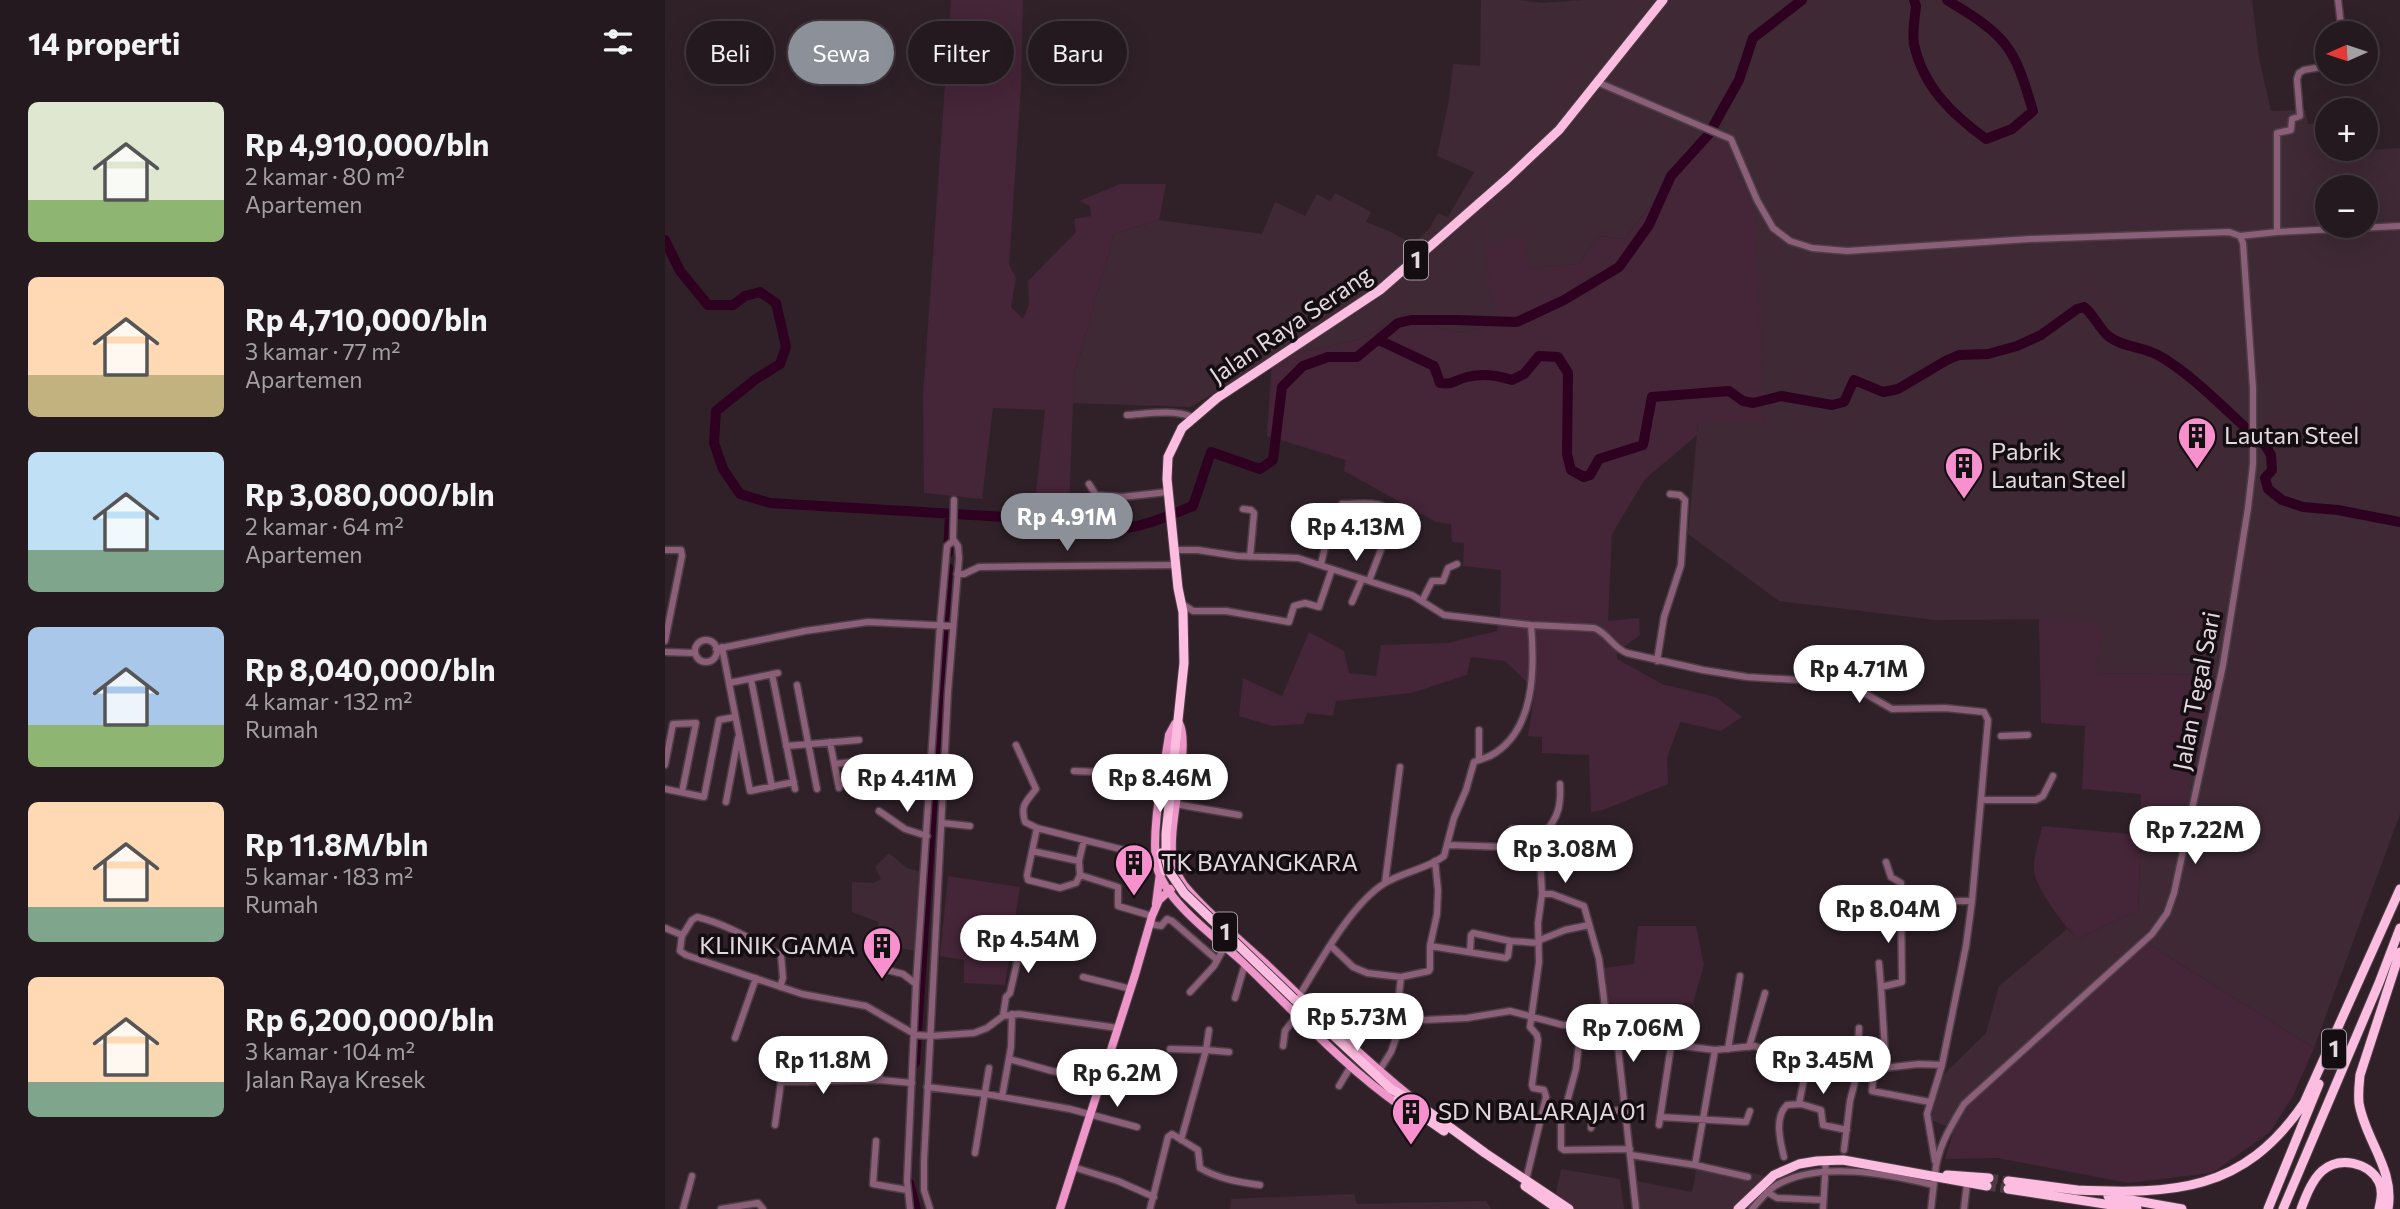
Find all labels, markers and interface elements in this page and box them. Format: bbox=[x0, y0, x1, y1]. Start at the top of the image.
chip: Beli bbox=[686, 21, 774, 84]
chip: Sewa bbox=[788, 21, 894, 84]
chip: Filter bbox=[908, 21, 1014, 84]
chip: Baru bbox=[1028, 21, 1127, 84]
north arrow bbox=[2315, 21, 2378, 84]
map controls bbox=[2315, 21, 2378, 238]
icon: filters bbox=[599, 23, 637, 61]
text: 14 properti bbox=[28, 24, 180, 61]
button: + bbox=[2315, 98, 2378, 161]
text: Rp 4,910,000/bln bbox=[245, 125, 489, 162]
icon: home bbox=[84, 130, 168, 214]
text: 2 kamar · 80 m² bbox=[245, 162, 405, 190]
button: − bbox=[2315, 175, 2378, 238]
text: Apartemen bbox=[245, 190, 362, 218]
road number: 1 bbox=[1404, 241, 1428, 280]
street label: Jalan Raya Serang bbox=[1203, 259, 1377, 389]
text: Rp 4,710,000/bln bbox=[245, 300, 488, 337]
icon: home bbox=[84, 305, 168, 389]
text: 3 kamar · 77 m² bbox=[245, 337, 401, 365]
text: Apartemen bbox=[245, 365, 362, 393]
building icon: Lautan Steel bbox=[2176, 415, 2218, 470]
place label: Lautan Steel bbox=[2224, 420, 2359, 449]
place label: Pabrik Lautan Steel bbox=[1991, 436, 2126, 493]
building icon: Pabrik Lautan Steel bbox=[1943, 445, 1985, 500]
text: Rp 3,080,000/bln bbox=[245, 475, 495, 512]
icon: home bbox=[84, 480, 168, 564]
pin: Rp 4.91M bbox=[995, 494, 1139, 553]
text: Rp 4.91M bbox=[1017, 502, 1117, 530]
pin: Rp 4.13M bbox=[1284, 504, 1428, 563]
text: 2 kamar · 64 m² bbox=[245, 512, 404, 540]
text: Rp 4.13M bbox=[1307, 512, 1405, 540]
text: Apartemen bbox=[245, 540, 362, 568]
street label: Jalan Tegal Sari bbox=[2166, 609, 2225, 773]
pin: Rp 4.71M bbox=[1787, 646, 1931, 705]
text: Rp 8,040,000/bln bbox=[245, 650, 496, 687]
text: Rp 4.71M bbox=[1810, 654, 1909, 682]
icon: home bbox=[84, 655, 168, 739]
text: 4 kamar · 132 m² bbox=[245, 687, 413, 715]
text: Rumah bbox=[245, 715, 318, 743]
pin: Rp 4.41M bbox=[835, 754, 979, 814]
pin: Rp 8.46M bbox=[1088, 754, 1232, 814]
text: Rp 4.41M bbox=[857, 763, 957, 791]
text: Rp 8.46M bbox=[1108, 763, 1212, 791]
pin: Rp 7.22M bbox=[2123, 806, 2267, 866]
text: Rp 7.22M bbox=[2145, 815, 2245, 843]
text: Rp 11.8M/bln bbox=[245, 825, 428, 862]
pin: Rp 3.08M bbox=[1493, 826, 1637, 885]
icon: home bbox=[84, 830, 168, 914]
text: Rp 3.08M bbox=[1513, 834, 1617, 862]
building icon: TK BAYANGKARA bbox=[1113, 842, 1155, 897]
place label: TK BAYANGKARA bbox=[1161, 847, 1358, 876]
text: 5 kamar · 183 m² bbox=[245, 862, 413, 890]
pin: Rp 8.04M bbox=[1816, 886, 1960, 945]
text: Rumah bbox=[245, 890, 318, 918]
text: Rp 8.04M bbox=[1835, 894, 1941, 922]
road number: 1 bbox=[1213, 912, 1237, 951]
pin: Rp 4.54M bbox=[956, 916, 1100, 975]
text: Rp 4.54M bbox=[976, 924, 1080, 952]
building icon: KLINIK GAMA bbox=[861, 925, 903, 980]
place label: KLINIK GAMA bbox=[699, 930, 855, 959]
pin: Rp 5.73M bbox=[1285, 993, 1429, 1053]
text: Rp 6,200,000/bln bbox=[245, 1000, 494, 1037]
text: Rp 5.73M bbox=[1306, 1002, 1408, 1030]
pin: Rp 7.06M bbox=[1561, 1004, 1705, 1064]
icon: home bbox=[84, 1005, 168, 1089]
text: Rp 7.06M bbox=[1582, 1013, 1684, 1041]
road number: 1 bbox=[2322, 1030, 2346, 1068]
pin: Rp 11.8M bbox=[751, 1036, 895, 1096]
pin: Rp 3.45M bbox=[1751, 1036, 1895, 1096]
text: 3 kamar · 104 m² bbox=[245, 1037, 415, 1065]
text: Rp 11.8M bbox=[775, 1045, 871, 1073]
text: Rp 3.45M bbox=[1772, 1045, 1874, 1073]
pin: Rp 6.2M bbox=[1052, 1050, 1182, 1109]
text: Rp 6.2M bbox=[1072, 1058, 1162, 1086]
text: Jalan Raya Kresek bbox=[245, 1065, 426, 1093]
building icon: SD N BALARAJA 01 bbox=[1390, 1091, 1432, 1146]
place label: SD N BALARAJA 01 bbox=[1438, 1096, 1646, 1125]

